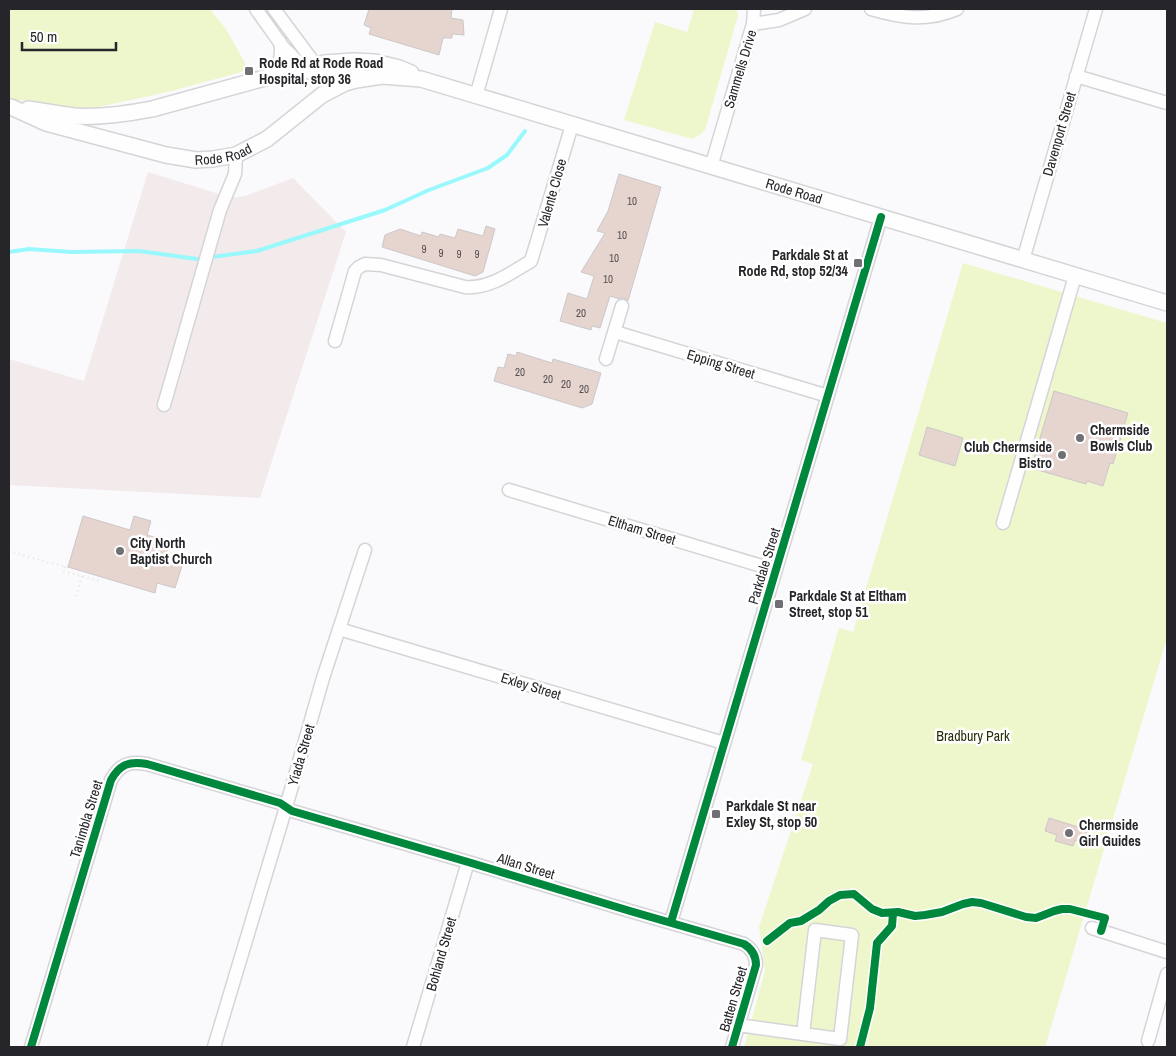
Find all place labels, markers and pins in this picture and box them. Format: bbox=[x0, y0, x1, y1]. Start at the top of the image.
place label: Rode Rd at Rode Road Hospital, stop 36 bbox=[259, 54, 383, 88]
marker: Rode Rd at Rode Road Hospital, stop 36 bbox=[243, 65, 255, 77]
place label: Parkdale St at Rode Rd, stop 52/34 bbox=[738, 246, 849, 280]
marker: Parkdale St at Rode Rd, stop 52/34 bbox=[852, 257, 864, 269]
place label: Chermside Bowls Club bbox=[1090, 421, 1153, 455]
marker: Chermside Bowls Club bbox=[1074, 432, 1086, 444]
place label: Club Chermside Bistro bbox=[964, 438, 1052, 472]
marker: Club Chermside Bistro bbox=[1056, 449, 1068, 461]
place label: City North Baptist Church bbox=[130, 534, 212, 568]
marker: City North Baptist Church bbox=[114, 545, 126, 557]
place label: Parkdale St at Eltham Street, stop 51 bbox=[789, 587, 906, 621]
marker: Parkdale St at Eltham Street, stop 51 bbox=[773, 598, 785, 610]
place label: Parkdale St near Exley St, stop 50 bbox=[726, 797, 817, 831]
marker: Parkdale St near Exley St, stop 50 bbox=[710, 808, 722, 820]
place label: Chermside Girl Guides bbox=[1079, 816, 1141, 850]
marker: Chermside Girl Guides bbox=[1063, 827, 1075, 839]

